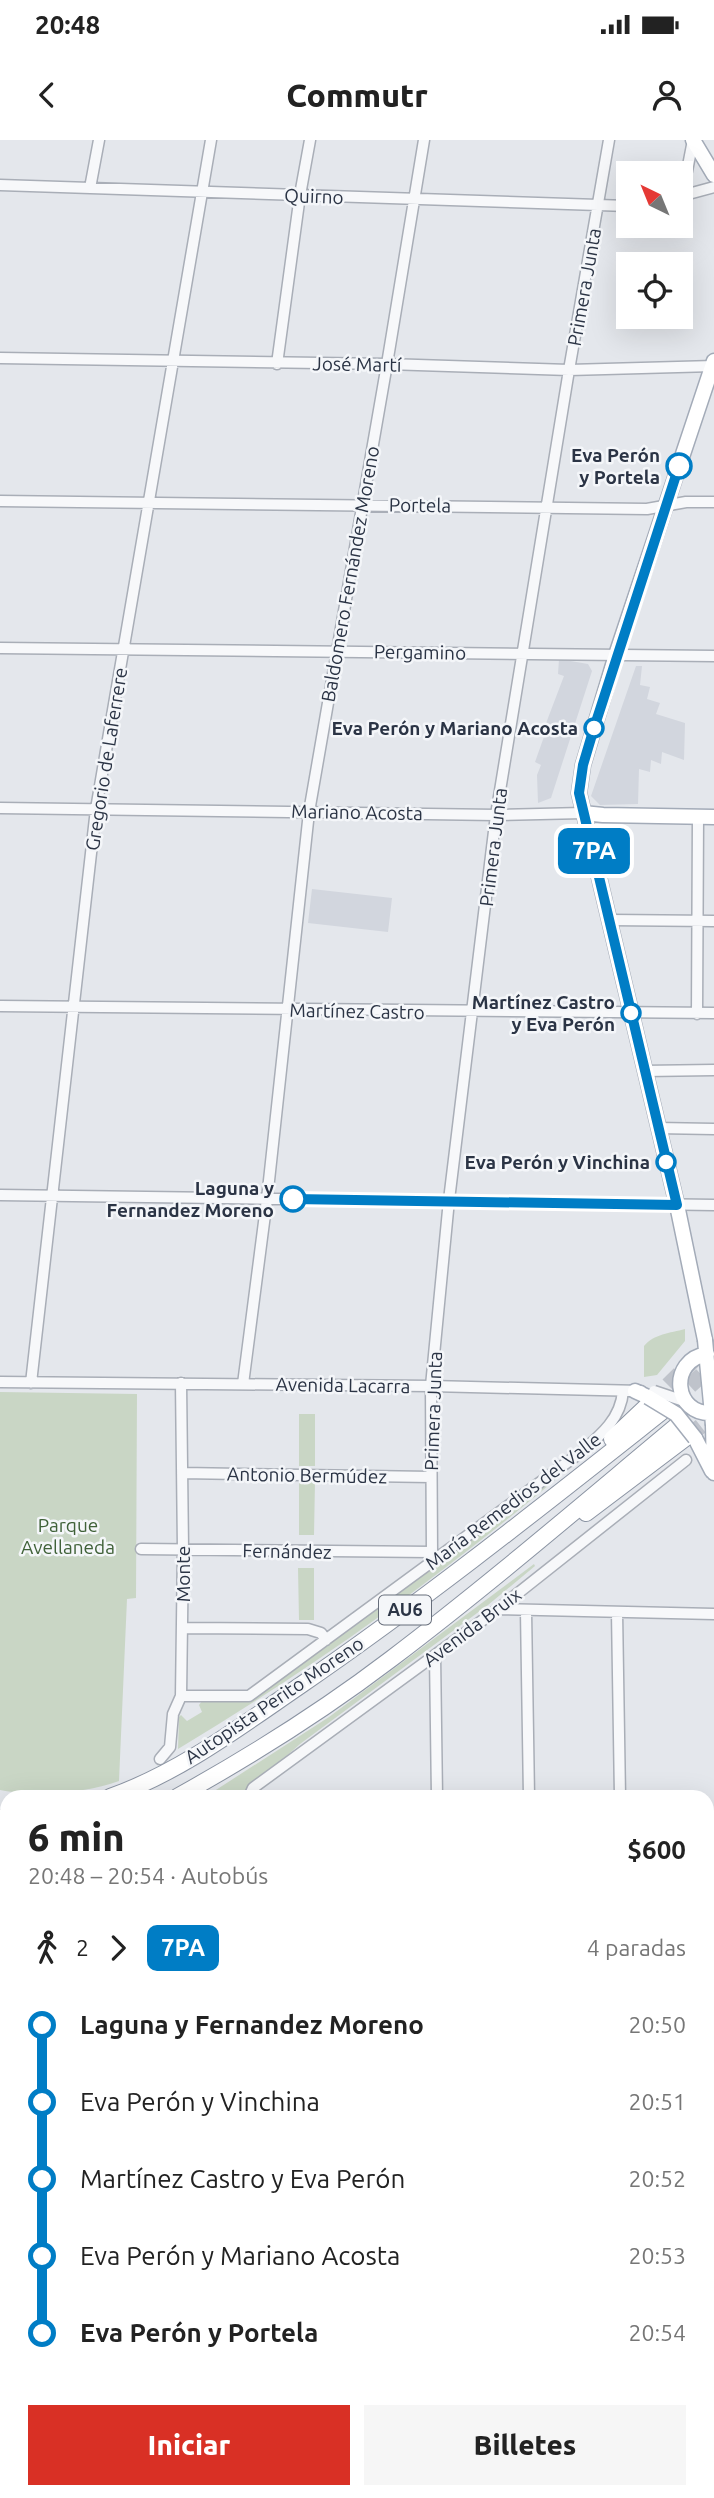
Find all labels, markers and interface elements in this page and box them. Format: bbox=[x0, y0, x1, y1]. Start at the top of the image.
text: 20:48 bbox=[35, 10, 100, 39]
icon: back bbox=[28, 76, 66, 114]
icon: person bbox=[648, 76, 686, 114]
text: Commutr bbox=[286, 77, 428, 113]
north arrow bbox=[616, 161, 693, 238]
map controls bbox=[616, 161, 693, 329]
street label: Quirno bbox=[284, 184, 344, 208]
street label: Primera Junta bbox=[563, 226, 605, 348]
button: locate bbox=[616, 252, 693, 329]
street label: José Martí bbox=[312, 352, 402, 376]
street label: Baldomero Fernández Moreno bbox=[317, 444, 383, 704]
place label: Eva Perón y Portela bbox=[571, 444, 660, 488]
marker: Eva Perón y Portela bbox=[666, 453, 692, 479]
street label: Portela bbox=[389, 493, 451, 517]
street label: Pergamino bbox=[374, 640, 466, 664]
street label: Gregorio de Laferrere bbox=[81, 666, 131, 852]
place label: Eva Perón y Mariano Acosta bbox=[331, 717, 578, 739]
marker: Eva Perón y Mariano Acosta bbox=[584, 718, 604, 738]
street label: Primera Junta bbox=[475, 786, 511, 908]
street label: Mariano Acosta bbox=[291, 800, 423, 824]
line badge: 7PA bbox=[554, 828, 634, 874]
text: 7PA bbox=[572, 837, 616, 864]
place label: Martínez Castro y Eva Perón bbox=[472, 991, 615, 1035]
street label: Martínez Castro bbox=[289, 999, 425, 1023]
marker: Martínez Castro y Eva Perón bbox=[621, 1003, 641, 1023]
place label: Eva Perón y Vinchina bbox=[464, 1151, 650, 1173]
marker: Eva Perón y Vinchina bbox=[656, 1152, 676, 1172]
place label: Laguna y Fernandez Moreno bbox=[107, 1177, 274, 1221]
marker: Laguna y Fernandez Moreno bbox=[280, 1186, 306, 1212]
street label: Primera Junta bbox=[420, 1351, 446, 1471]
street label: Avenida Lacarra bbox=[275, 1373, 411, 1397]
street label: María Remedios del Valle bbox=[421, 1428, 605, 1574]
street label: Antonio Bermúdez bbox=[227, 1463, 387, 1487]
park label: Parque Avellaneda bbox=[21, 1514, 115, 1558]
street label: Fernández bbox=[242, 1539, 332, 1563]
street label: Monte bbox=[172, 1546, 194, 1602]
street label: Avenida Bruix bbox=[419, 1583, 526, 1671]
road number: AU6 bbox=[379, 1596, 431, 1624]
street label: Autopista Perito Moreno bbox=[181, 1632, 367, 1768]
text: 6 min bbox=[28, 1816, 125, 1858]
text: $600 bbox=[627, 1835, 686, 1864]
text: 20:48 – 20:54 · Autobús bbox=[28, 1863, 268, 1888]
icon: walk bbox=[28, 1929, 66, 1967]
icon: forward bbox=[99, 1929, 137, 1967]
text: 7PA bbox=[161, 1934, 205, 1961]
text: 2 bbox=[76, 1935, 89, 1960]
text: 4 paradas bbox=[587, 1935, 686, 1960]
text: Laguna y Fernandez Moreno bbox=[80, 2010, 424, 2039]
text: 20:50 bbox=[628, 2012, 686, 2037]
text: Eva Perón y Vinchina bbox=[80, 2087, 320, 2116]
text: 20:51 bbox=[628, 2089, 686, 2114]
text: Martínez Castro y Eva Perón bbox=[80, 2164, 405, 2193]
text: 20:52 bbox=[628, 2166, 686, 2191]
text: Eva Perón y Mariano Acosta bbox=[80, 2241, 400, 2270]
text: 20:53 bbox=[628, 2243, 686, 2268]
text: Eva Perón y Portela bbox=[80, 2318, 318, 2347]
text: 20:54 bbox=[628, 2320, 686, 2345]
button: Iniciar bbox=[28, 2405, 350, 2485]
button: Billetes bbox=[364, 2405, 686, 2485]

